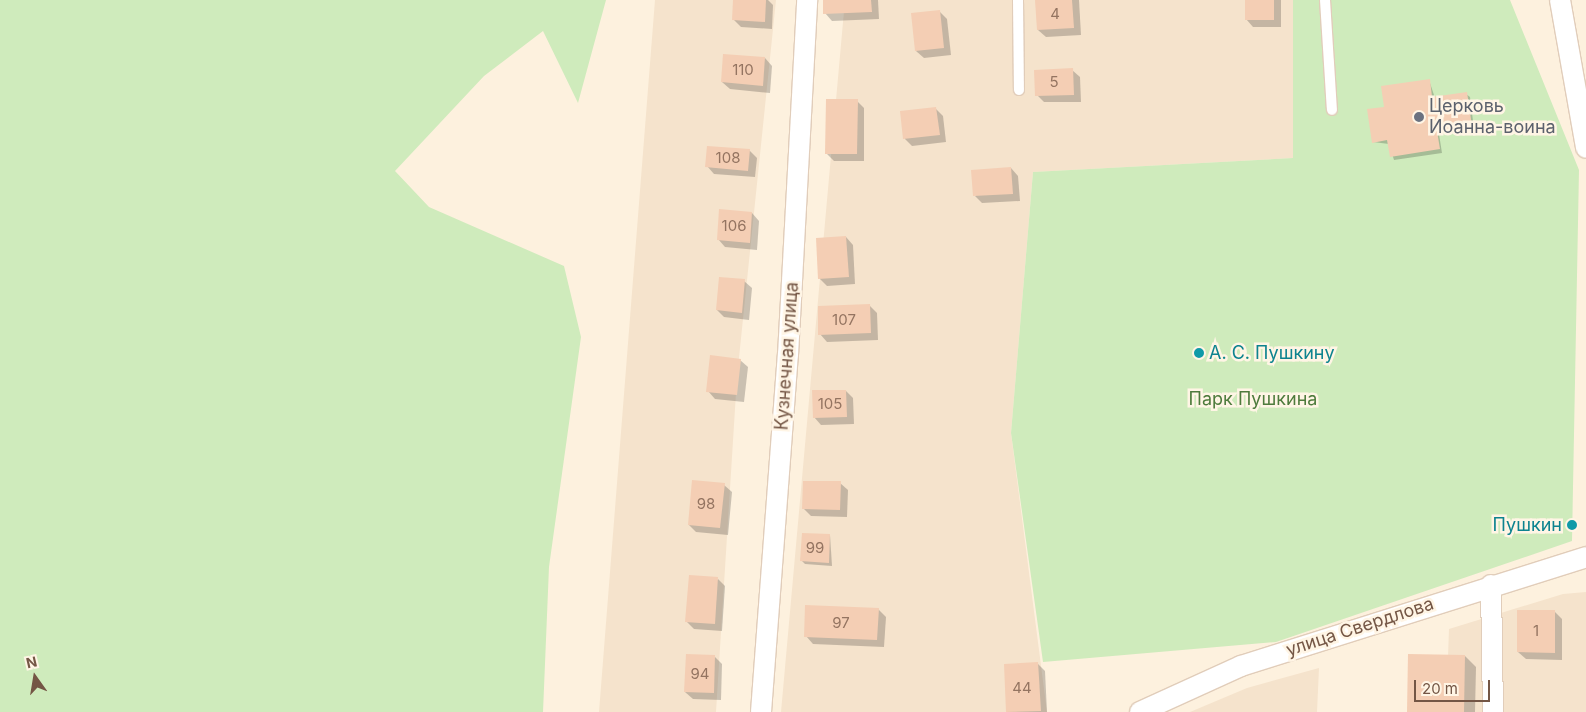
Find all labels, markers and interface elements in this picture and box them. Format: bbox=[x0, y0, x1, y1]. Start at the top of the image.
house number: 4 bbox=[1050, 5, 1060, 23]
house number: 110 bbox=[732, 61, 754, 79]
house number: 5 bbox=[1049, 73, 1059, 91]
place label: Церковь Иоанна-воина bbox=[1429, 96, 1556, 138]
marker: Церковь Иоанна-воина bbox=[1413, 111, 1425, 123]
house number: 108 bbox=[716, 149, 740, 167]
house number: 106 bbox=[722, 217, 746, 235]
street label: Кузнечная улица bbox=[771, 281, 803, 431]
house number: 107 bbox=[832, 311, 856, 329]
place label: А. С. Пушкину bbox=[1209, 342, 1335, 364]
marker: А. С. Пушкину bbox=[1193, 347, 1205, 359]
park label: Парк Пушкина bbox=[1189, 388, 1317, 410]
house number: 105 bbox=[818, 395, 842, 413]
house number: 98 bbox=[697, 495, 715, 513]
place label: Пушкин bbox=[1493, 514, 1562, 536]
marker: Пушкин bbox=[1566, 519, 1578, 531]
house number: 99 bbox=[806, 539, 824, 557]
street label: улица Свердлова bbox=[1284, 593, 1436, 661]
house number: 97 bbox=[832, 614, 850, 632]
house number: 1 bbox=[1533, 622, 1539, 640]
north arrow bbox=[10, 652, 60, 702]
text: N bbox=[24, 652, 39, 671]
house number: 94 bbox=[691, 665, 709, 683]
scale bar bbox=[1416, 670, 1492, 702]
house number: 44 bbox=[1012, 679, 1032, 697]
text: 20 m bbox=[1422, 679, 1458, 698]

